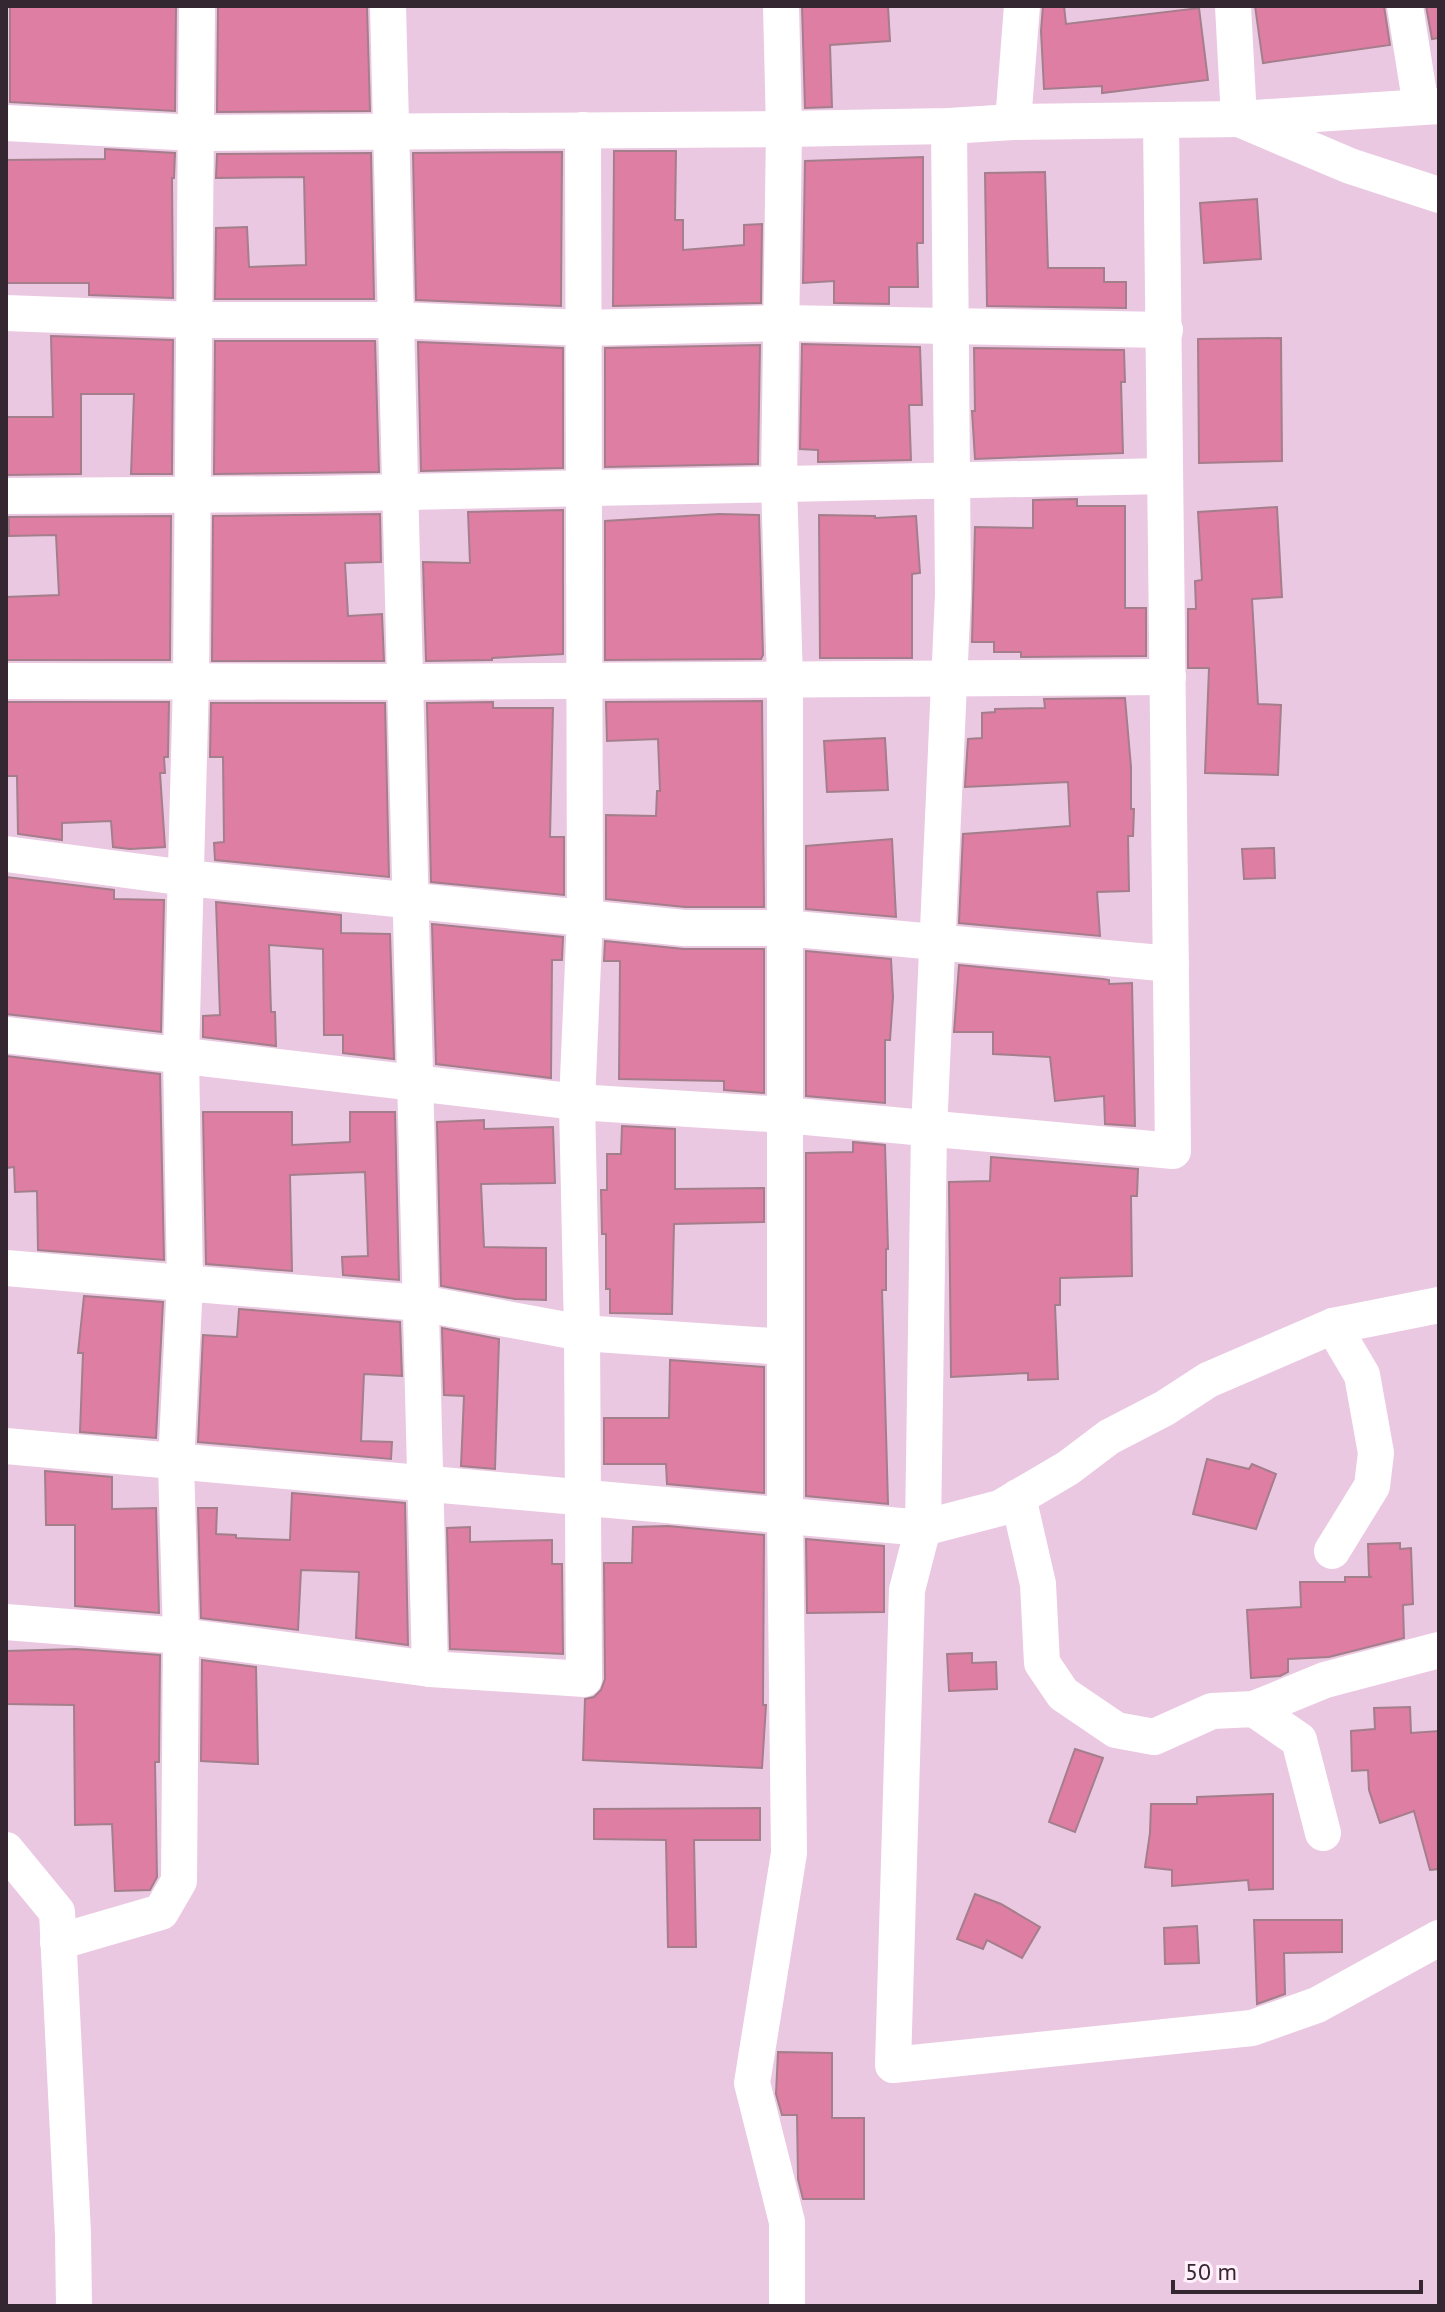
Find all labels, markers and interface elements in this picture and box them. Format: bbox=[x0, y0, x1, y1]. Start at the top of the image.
scale bar bbox=[1173, 2244, 1421, 2294]
text: 50 m bbox=[1185, 2256, 1237, 2287]

